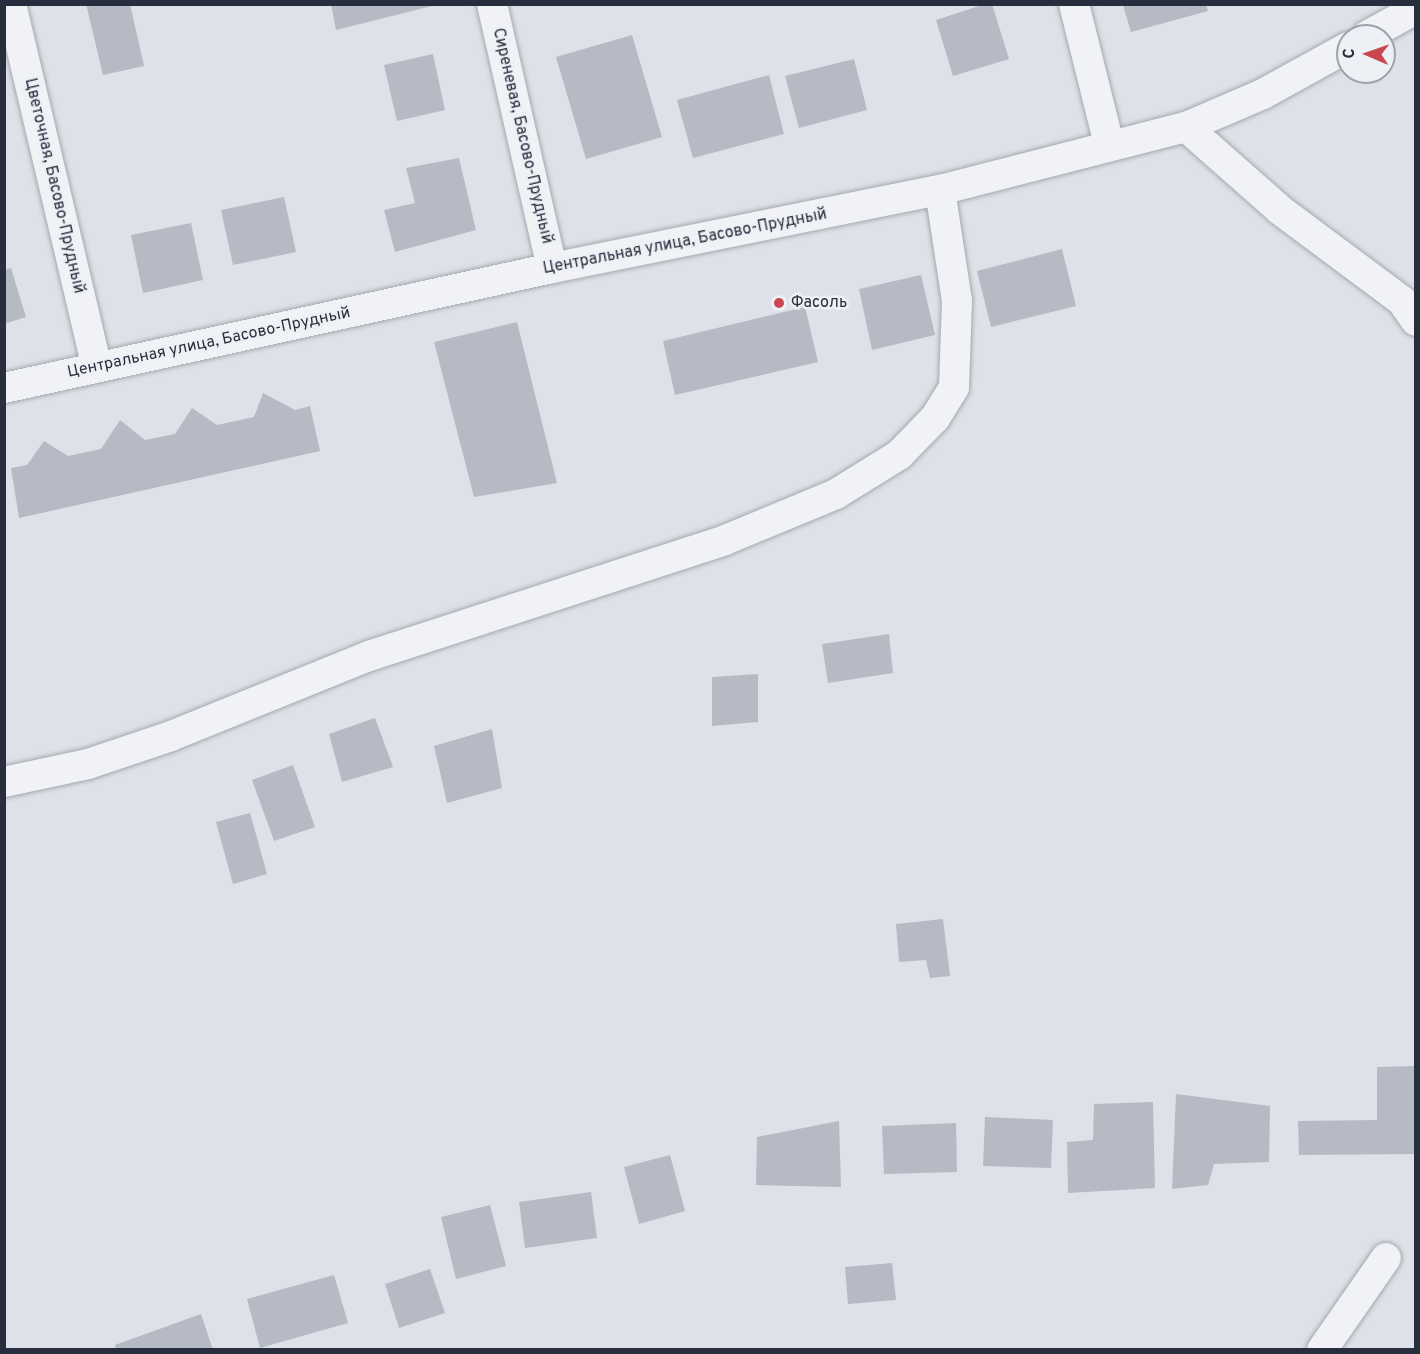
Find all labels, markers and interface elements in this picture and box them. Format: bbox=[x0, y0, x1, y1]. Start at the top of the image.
north arrow bbox=[1336, 24, 1396, 84]
street label: Сиреневая, Басово-Прудный bbox=[488, 26, 556, 246]
text: С bbox=[1340, 48, 1360, 59]
street label: Цветочная, Басово-Прудный bbox=[20, 76, 88, 296]
street label: Центральная улица, Басово-Прудный bbox=[541, 205, 829, 279]
place label: Фасоль bbox=[791, 293, 847, 313]
marker: Фасоль bbox=[772, 296, 786, 310]
street label: Центральная улица, Басово-Прудный bbox=[66, 304, 352, 382]

